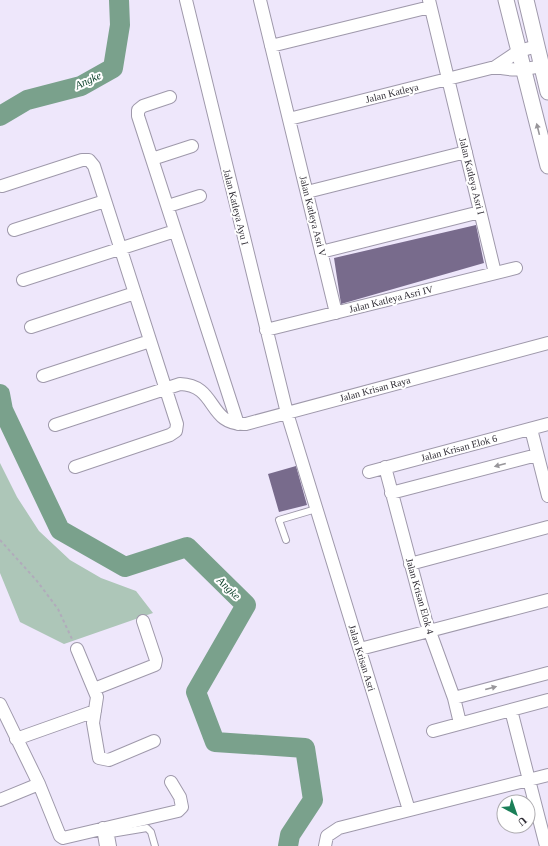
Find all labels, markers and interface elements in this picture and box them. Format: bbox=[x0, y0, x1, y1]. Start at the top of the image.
water label: Angke bbox=[72, 69, 103, 92]
street label: Jalan Katleya bbox=[364, 81, 420, 105]
one-way arrow bbox=[535, 122, 541, 135]
street label: Jalan Katleya Asri I bbox=[457, 136, 487, 216]
street label: Jalan Katleya Ayu I bbox=[221, 168, 251, 246]
street label: Jalan Katleya Asri V bbox=[298, 174, 329, 258]
street label: Jalan Katleya Asri IV bbox=[348, 283, 435, 315]
street label: Jalan Krisan Raya bbox=[338, 374, 412, 404]
street label: Jalan Krisan Elok 6 bbox=[420, 433, 498, 463]
one-way arrow bbox=[493, 462, 505, 468]
street label: Jalan Krisan Elok 4 bbox=[404, 557, 436, 635]
water label: Angke bbox=[214, 573, 243, 602]
street label: Jalan Krisan Asri bbox=[347, 623, 377, 693]
one-way arrow bbox=[486, 685, 498, 691]
north arrow bbox=[496, 794, 536, 834]
text: U bbox=[515, 815, 529, 829]

